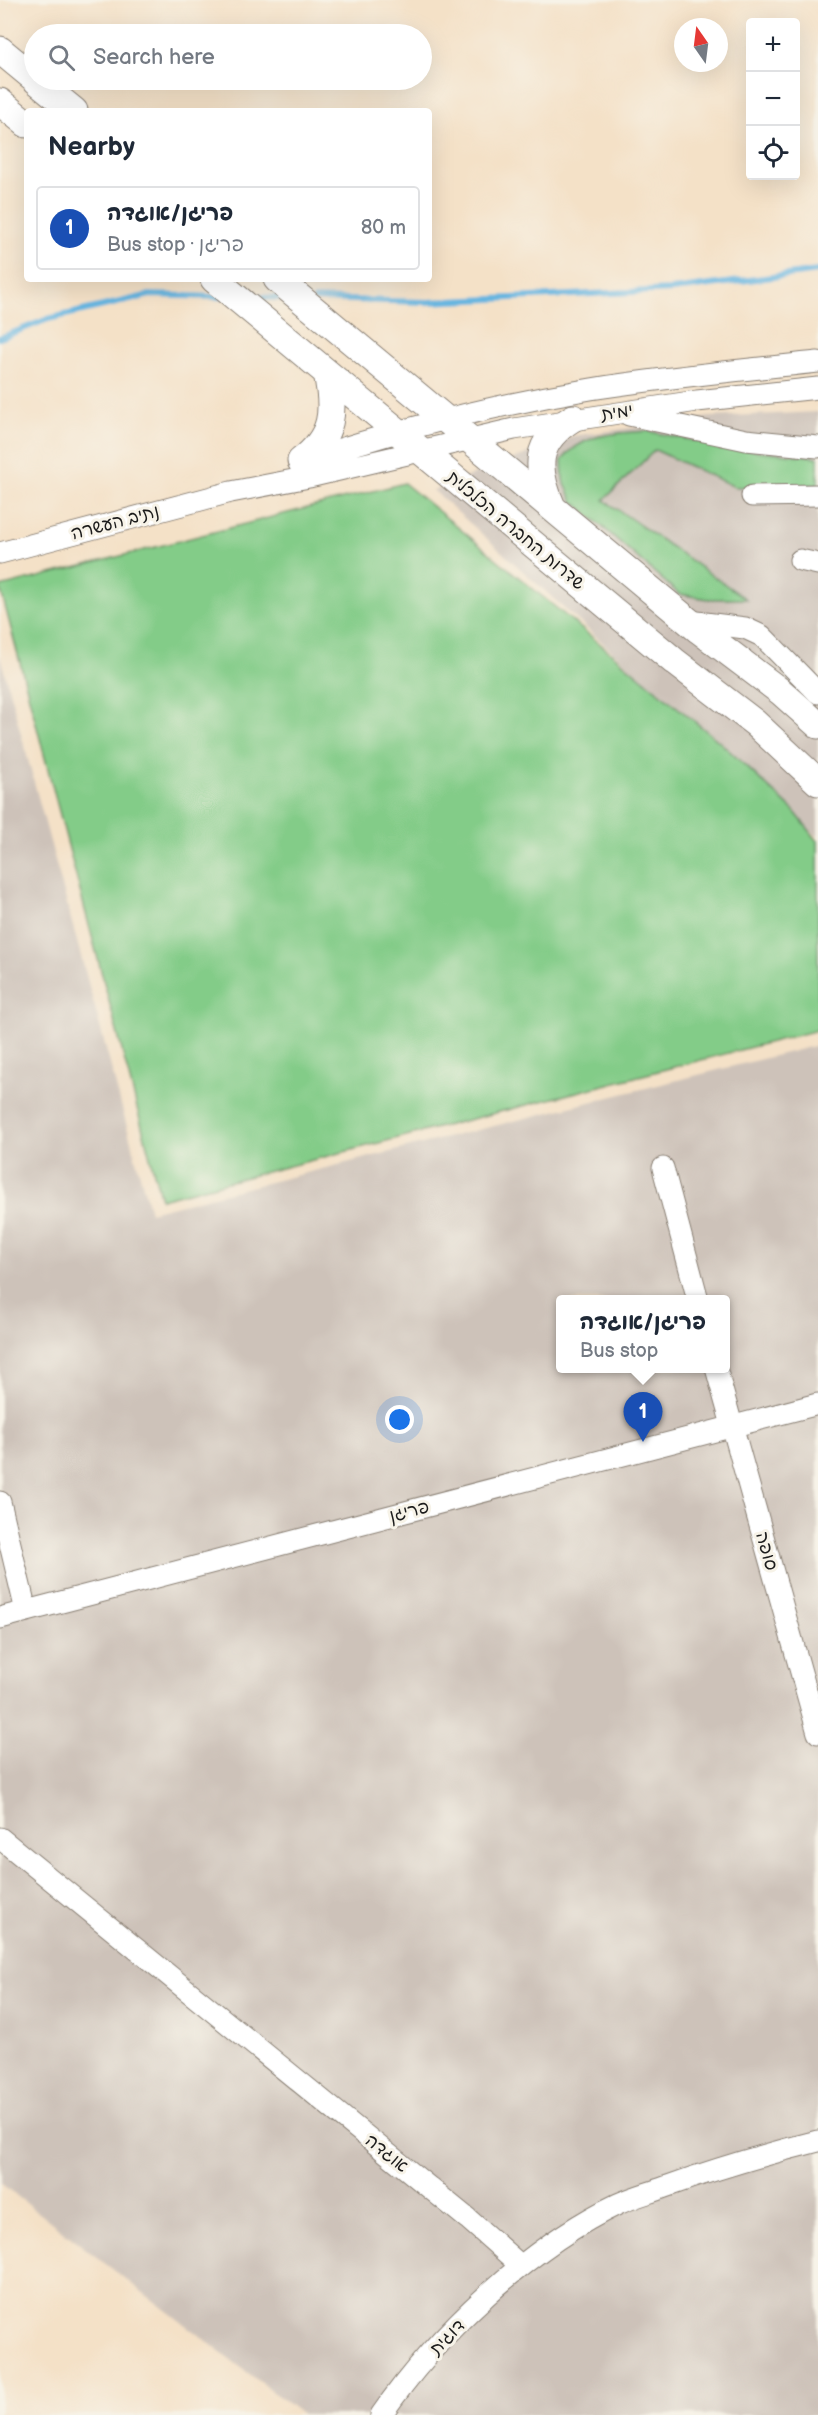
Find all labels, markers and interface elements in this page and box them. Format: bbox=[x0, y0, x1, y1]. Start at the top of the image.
north arrow bbox=[674, 18, 728, 72]
map controls bbox=[746, 18, 800, 180]
button: + bbox=[746, 18, 800, 72]
search box bbox=[24, 24, 432, 90]
icon: search bbox=[45, 41, 78, 74]
text: Search here bbox=[93, 44, 215, 71]
button: − bbox=[746, 72, 800, 126]
button: locate bbox=[746, 126, 800, 180]
text: Nearby bbox=[48, 132, 135, 163]
text: פריגן/אוגדה bbox=[107, 200, 233, 227]
text: 1 bbox=[65, 216, 74, 240]
text: 80 m bbox=[361, 216, 406, 240]
text: Bus stop · פריגן bbox=[107, 233, 244, 257]
street label: ימית bbox=[599, 400, 634, 425]
street label: שדרות החברה הכלכלית bbox=[441, 466, 589, 594]
street label: נתיב העשרה bbox=[69, 501, 162, 544]
popup bbox=[556, 1295, 730, 1373]
text: פריגן/אוגדה bbox=[580, 1309, 706, 1336]
text: Bus stop bbox=[580, 1339, 658, 1363]
pin: 1 bbox=[624, 1392, 662, 1442]
your location bbox=[385, 1405, 414, 1434]
street label: פריגן bbox=[387, 1496, 432, 1527]
street label: סופה bbox=[751, 1529, 782, 1573]
street label: אוגדה bbox=[361, 2130, 412, 2177]
street label: דוגית bbox=[425, 2315, 469, 2360]

